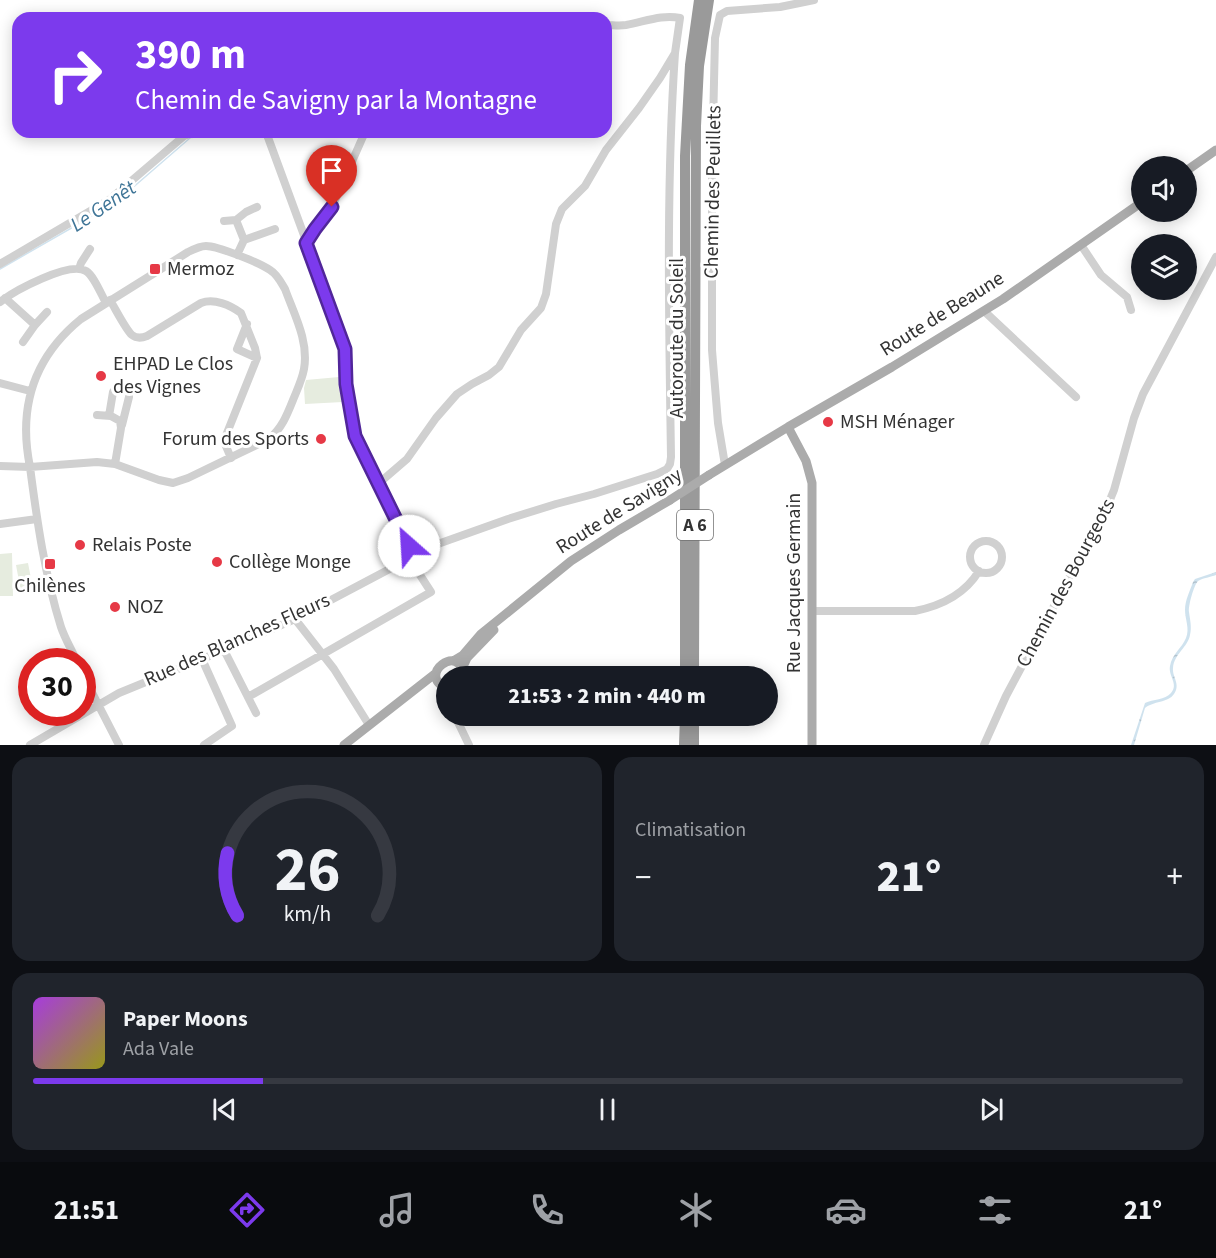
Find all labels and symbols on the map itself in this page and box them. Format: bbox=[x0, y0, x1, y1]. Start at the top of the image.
street label: Chemin des Peuillets bbox=[697, 105, 729, 279]
pin bbox=[306, 145, 357, 207]
water label: Le Genêt bbox=[64, 172, 143, 239]
place label: Mermoz bbox=[167, 255, 234, 283]
street label: Autoroute du Soleil bbox=[663, 258, 691, 418]
marker: Mermoz bbox=[148, 262, 162, 276]
street label: Route de Beaune bbox=[875, 265, 1010, 363]
place label: EHPAD Le Clos des Vignes bbox=[113, 350, 233, 401]
marker: EHPAD Le Clos des Vignes bbox=[94, 369, 108, 383]
place label: MSH Ménager bbox=[840, 408, 954, 436]
marker: MSH Ménager bbox=[821, 415, 835, 429]
place label: Forum des Sports bbox=[162, 425, 309, 453]
marker: Forum des Sports bbox=[314, 432, 328, 446]
street label: Route de Savigny bbox=[551, 461, 688, 561]
street label: Rue Jacques Germain bbox=[780, 493, 808, 673]
street label: Chemin des Bourgeots bbox=[1010, 494, 1122, 672]
road number: A 6 bbox=[677, 510, 713, 540]
position arrow bbox=[377, 514, 441, 578]
place label: Relais Poste bbox=[92, 531, 192, 559]
marker: Relais Poste bbox=[73, 538, 87, 552]
place label: Collège Monge bbox=[229, 548, 351, 576]
marker: Collège Monge bbox=[210, 555, 224, 569]
marker: Chilènes bbox=[43, 557, 57, 571]
place label: Chilènes bbox=[14, 572, 86, 600]
street label: Rue des Blanches Fleurs bbox=[140, 586, 334, 694]
place label: NOZ bbox=[127, 593, 164, 621]
marker: NOZ bbox=[108, 600, 122, 614]
speed limit sign: 30 bbox=[18, 648, 96, 726]

